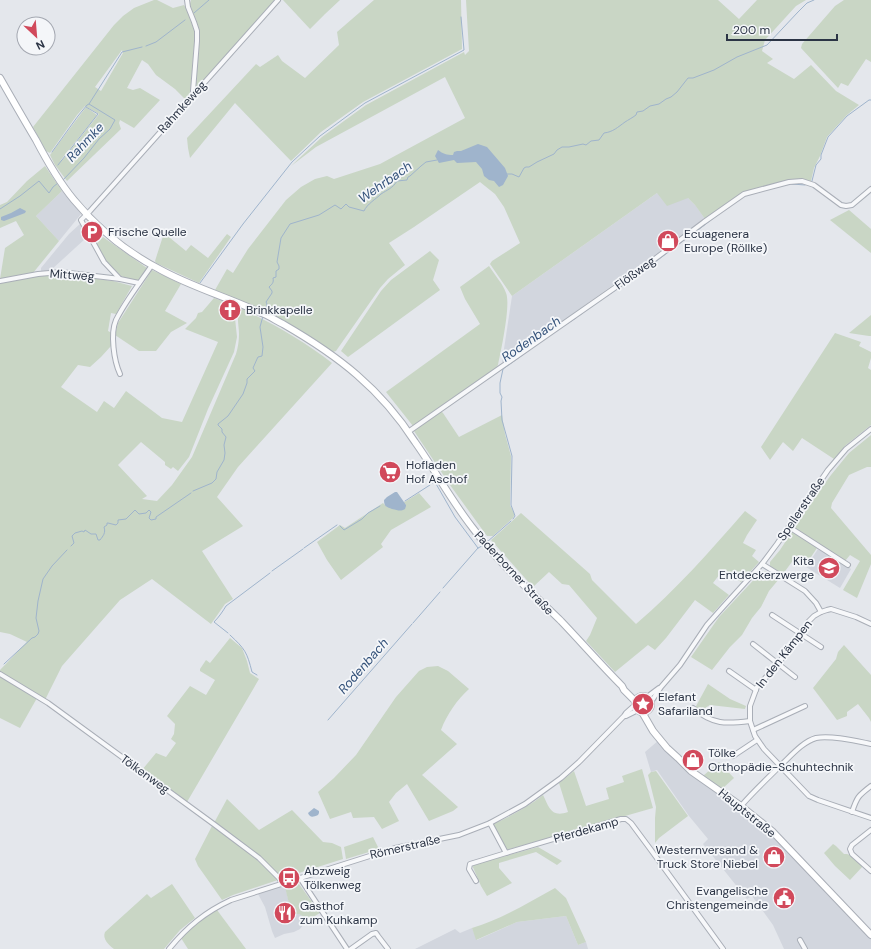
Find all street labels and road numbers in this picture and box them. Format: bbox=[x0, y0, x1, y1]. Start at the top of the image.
street label: Rahmkeweg bbox=[154, 77, 210, 137]
street label: Flößweg bbox=[611, 253, 659, 293]
street label: Mittweg bbox=[49, 265, 95, 285]
street label: Spellerstraße bbox=[774, 474, 828, 544]
street label: Paderborner Straße bbox=[471, 527, 557, 619]
street label: In den Kämpen bbox=[752, 616, 816, 691]
street label: Tölkenweg bbox=[117, 751, 173, 797]
street label: Hauptstraße bbox=[715, 785, 779, 841]
street label: Pferdekamp bbox=[552, 813, 620, 847]
street label: Römerstraße bbox=[368, 831, 442, 863]

